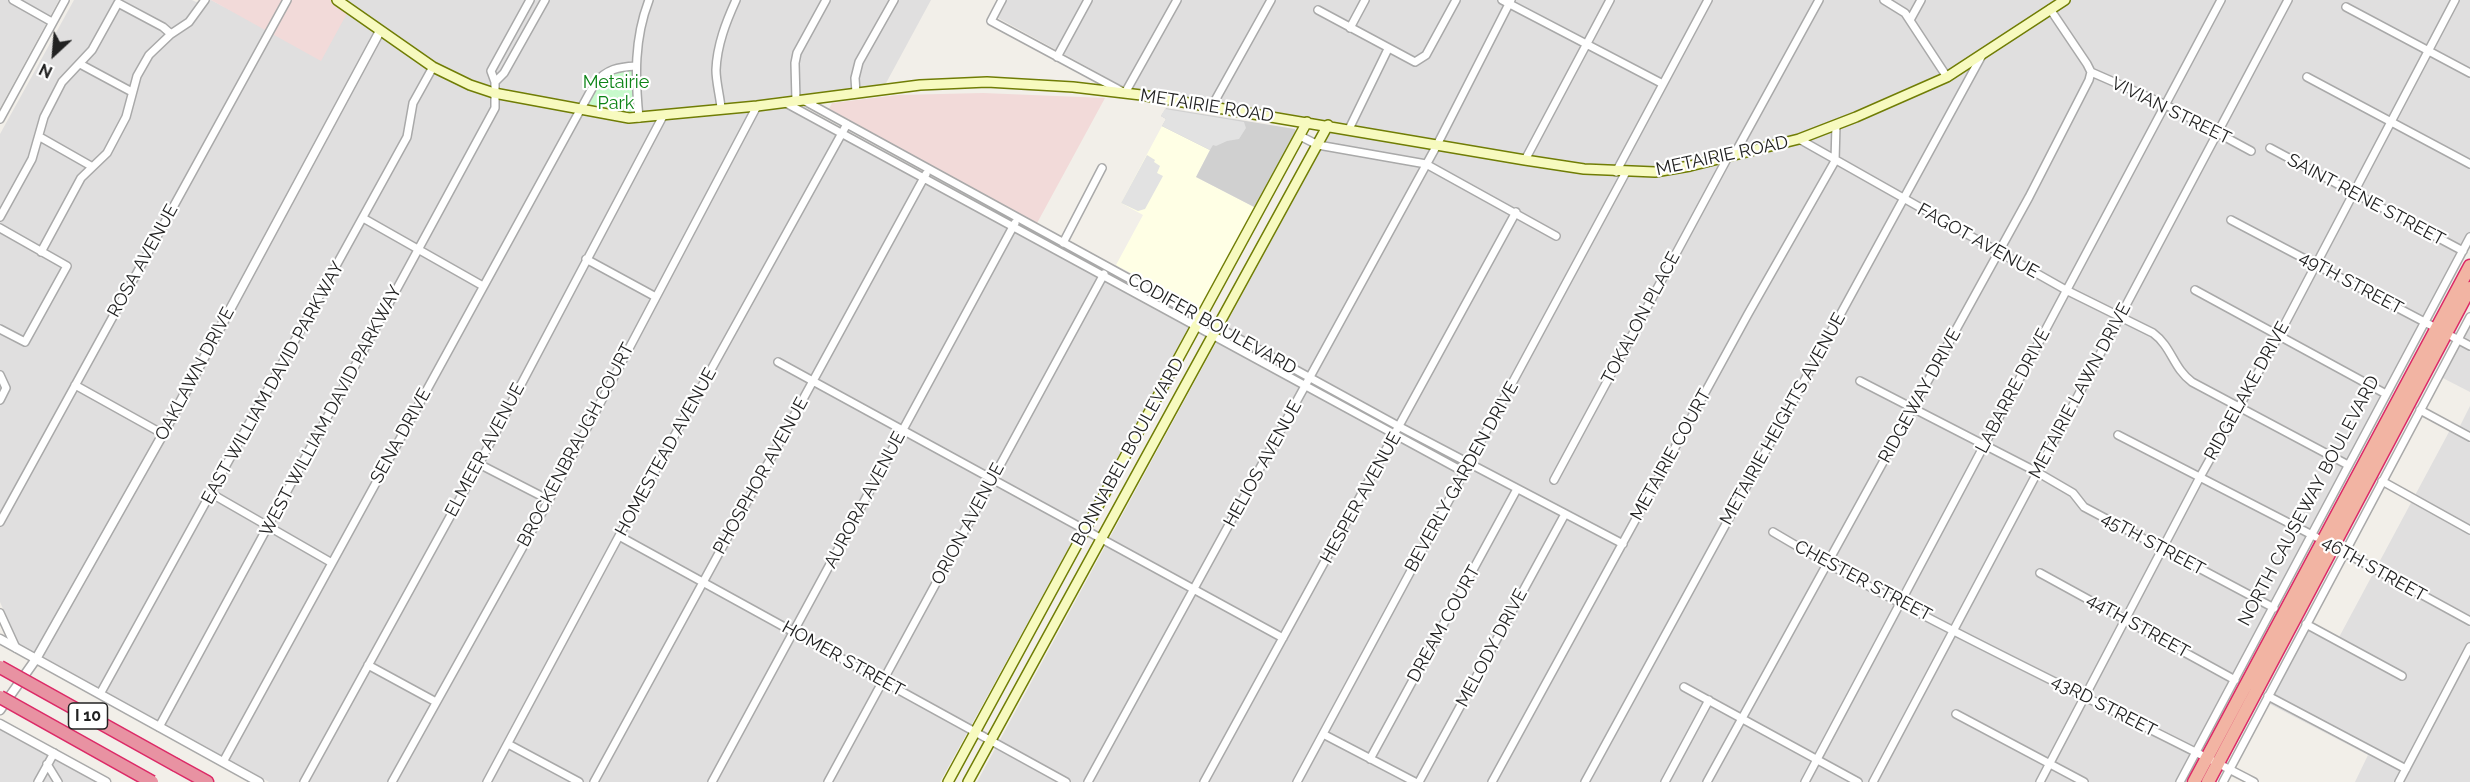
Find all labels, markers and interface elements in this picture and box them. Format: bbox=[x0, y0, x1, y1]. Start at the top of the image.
north arrow bbox=[24, 24, 84, 84]
text: N bbox=[36, 59, 56, 82]
park label: Metairie Park bbox=[583, 72, 649, 115]
street label: VIVIAN STREET bbox=[2108, 73, 2234, 149]
street label: METAIRIE ROAD bbox=[1139, 85, 1275, 127]
street label: METAIRIE ROAD bbox=[1654, 131, 1790, 181]
street label: SAINT RENE STREET bbox=[2283, 149, 2449, 251]
street label: FAGOT AVENUE bbox=[1914, 199, 2042, 283]
street label: ROSA AVENUE bbox=[103, 201, 183, 321]
street label: 49TH STREET bbox=[2295, 247, 2407, 319]
street label: TOKALON PLACE bbox=[1597, 248, 1685, 388]
street label: EAST WILLIAM DAVID PARKWAY bbox=[197, 258, 349, 508]
street label: CODIFER BOULEVARD bbox=[1124, 269, 1300, 379]
street label: WEST WILLIAM DAVID PARKWAY bbox=[255, 282, 407, 540]
street label: METAIRIE LAWN DRIVE bbox=[2024, 299, 2136, 483]
street label: OAKLAWN DRIVE bbox=[151, 304, 239, 444]
street label: METAIRIE HEIGHTS AVENUE bbox=[1716, 309, 1850, 529]
street label: RIDGELAKE DRIVE bbox=[2200, 318, 2294, 464]
street label: RIDGEWAY DRIVE bbox=[1874, 325, 1966, 467]
street label: LABARRE DRIVE bbox=[1971, 325, 2055, 457]
street label: BROCKENBRAUGH COURT bbox=[513, 339, 639, 551]
street label: BONNABEL BOULEVARD bbox=[1067, 354, 1189, 550]
street label: HOMESTEAD AVENUE bbox=[611, 364, 721, 540]
street label: NORTH CAUSEWAY BOULEVARD bbox=[2234, 372, 2384, 630]
street label: BEVERLY GARDEN DRIVE bbox=[1401, 378, 1523, 576]
street label: ELMEER AVENUE bbox=[441, 379, 529, 521]
street label: SENA DRIVE bbox=[366, 385, 436, 487]
street label: METAIRIE COURT bbox=[1626, 386, 1716, 524]
street label: PHOSPHOR AVENUE bbox=[709, 394, 813, 558]
street label: HELIOS AVENUE bbox=[1219, 397, 1307, 531]
street label: AURORA AVENUE bbox=[820, 428, 910, 572]
street label: HESPER AVENUE bbox=[1316, 429, 1406, 567]
street label: ORION AVENUE bbox=[927, 460, 1009, 588]
street label: 45TH STREET bbox=[2097, 508, 2209, 580]
street label: 46TH STREET bbox=[2318, 531, 2430, 607]
street label: CHESTER STREET bbox=[1791, 536, 1935, 626]
street label: DREAM COURT bbox=[1403, 562, 1485, 686]
street label: MELODY DRIVE bbox=[1452, 585, 1532, 711]
street label: 44TH STREET bbox=[2083, 589, 2193, 663]
street label: HOMER STREET bbox=[778, 616, 908, 702]
street label: 43RD STREET bbox=[2048, 670, 2160, 742]
road number: I 10 bbox=[68, 703, 107, 729]

